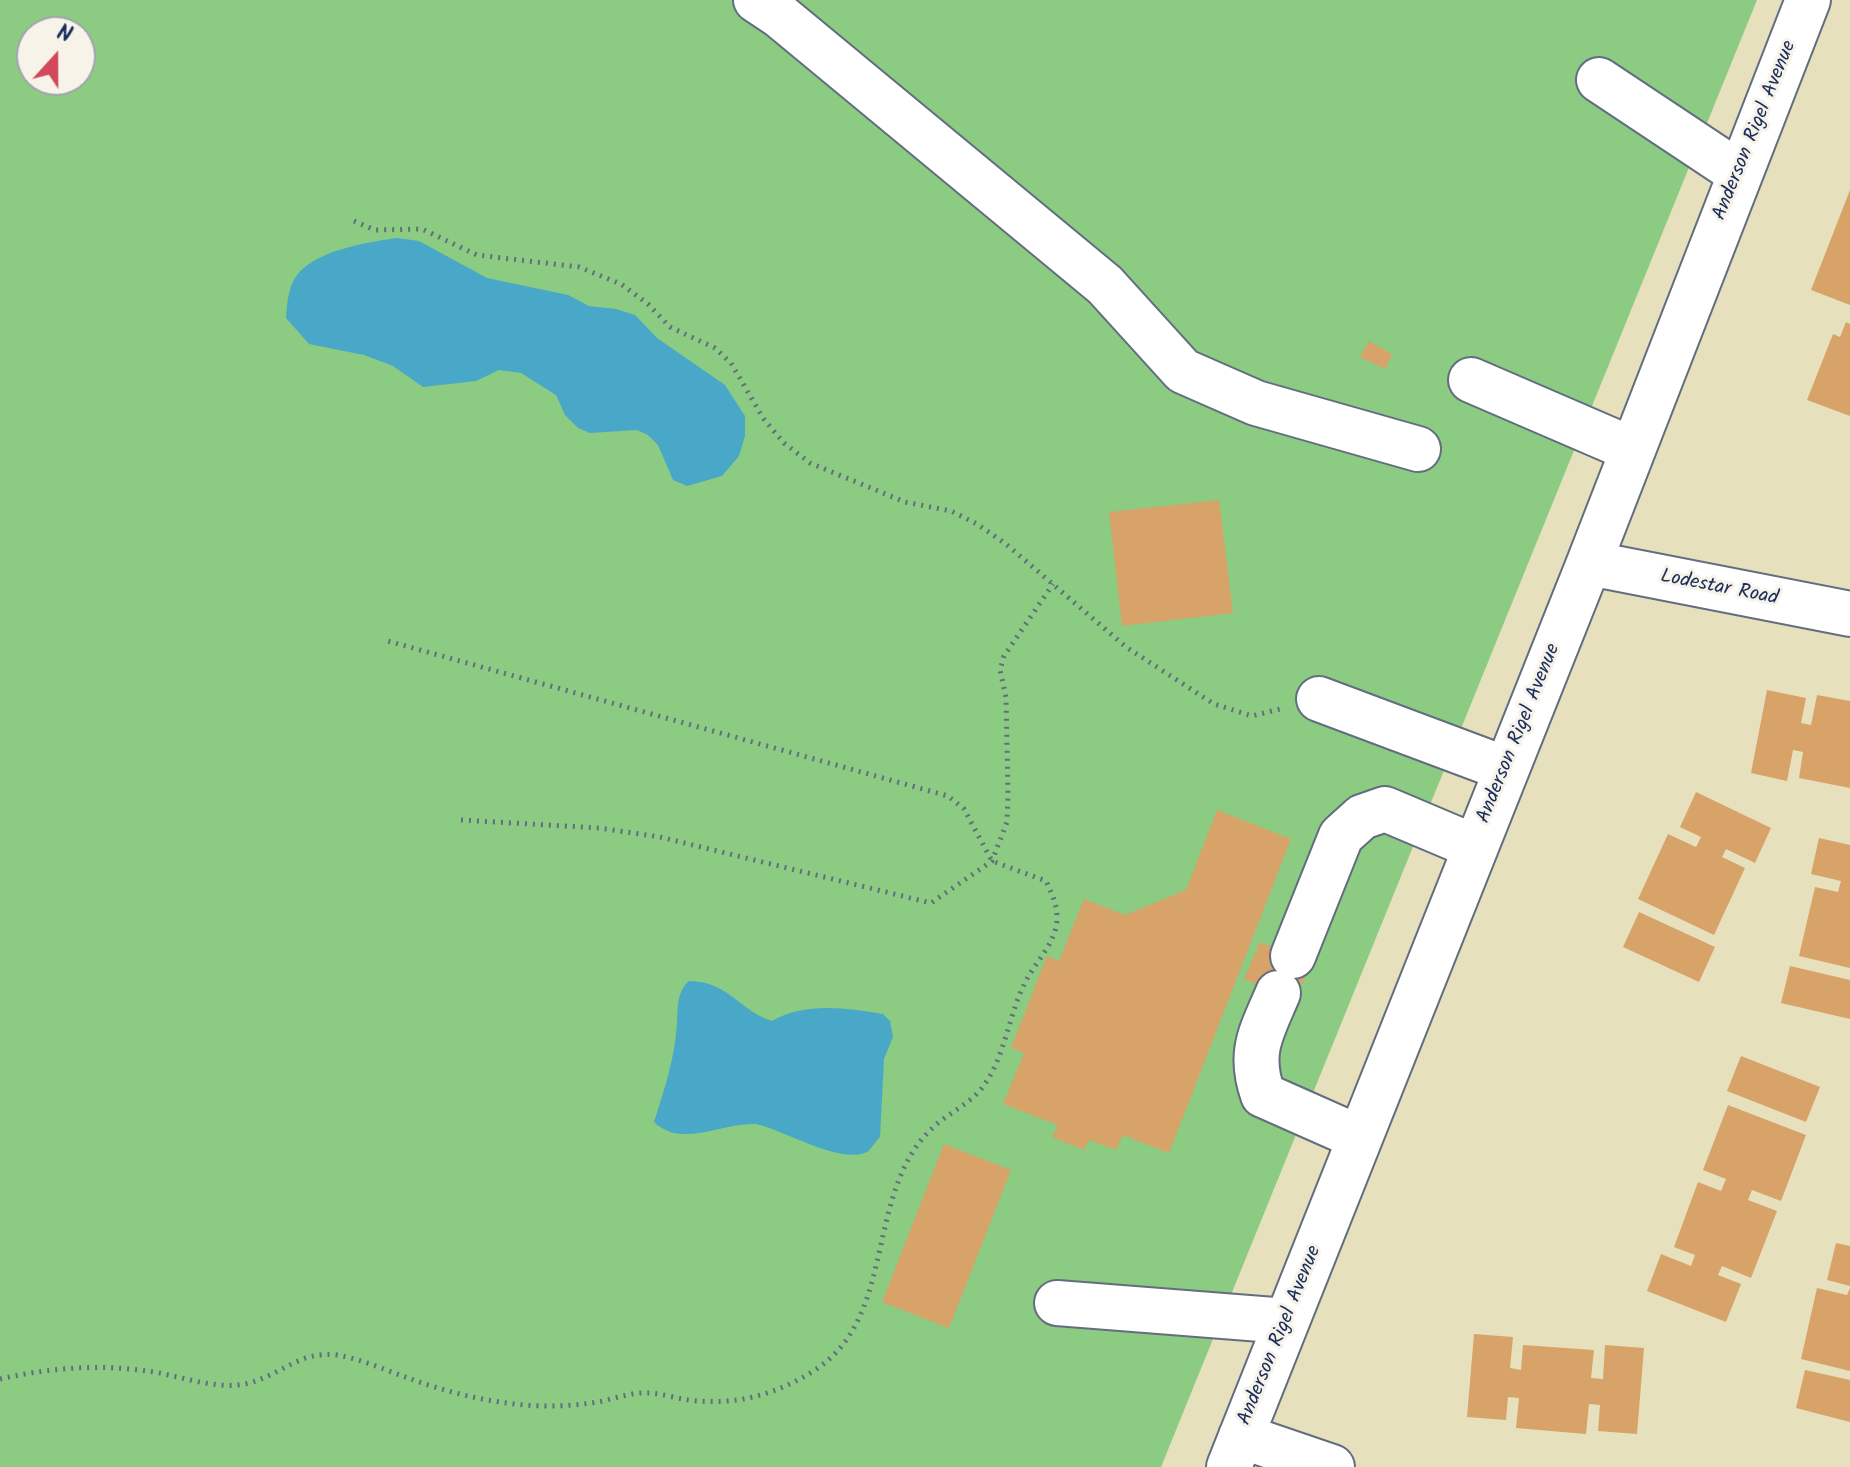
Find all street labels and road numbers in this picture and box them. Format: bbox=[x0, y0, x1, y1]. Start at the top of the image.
street label: Anderson Rigel Avenue bbox=[1709, 38, 1803, 224]
street label: Lodestar Road bbox=[1658, 566, 1780, 612]
street label: Anderson Rigel Avenue bbox=[1473, 641, 1567, 827]
street label: Anderson Rigel Avenue bbox=[1234, 1243, 1328, 1429]

